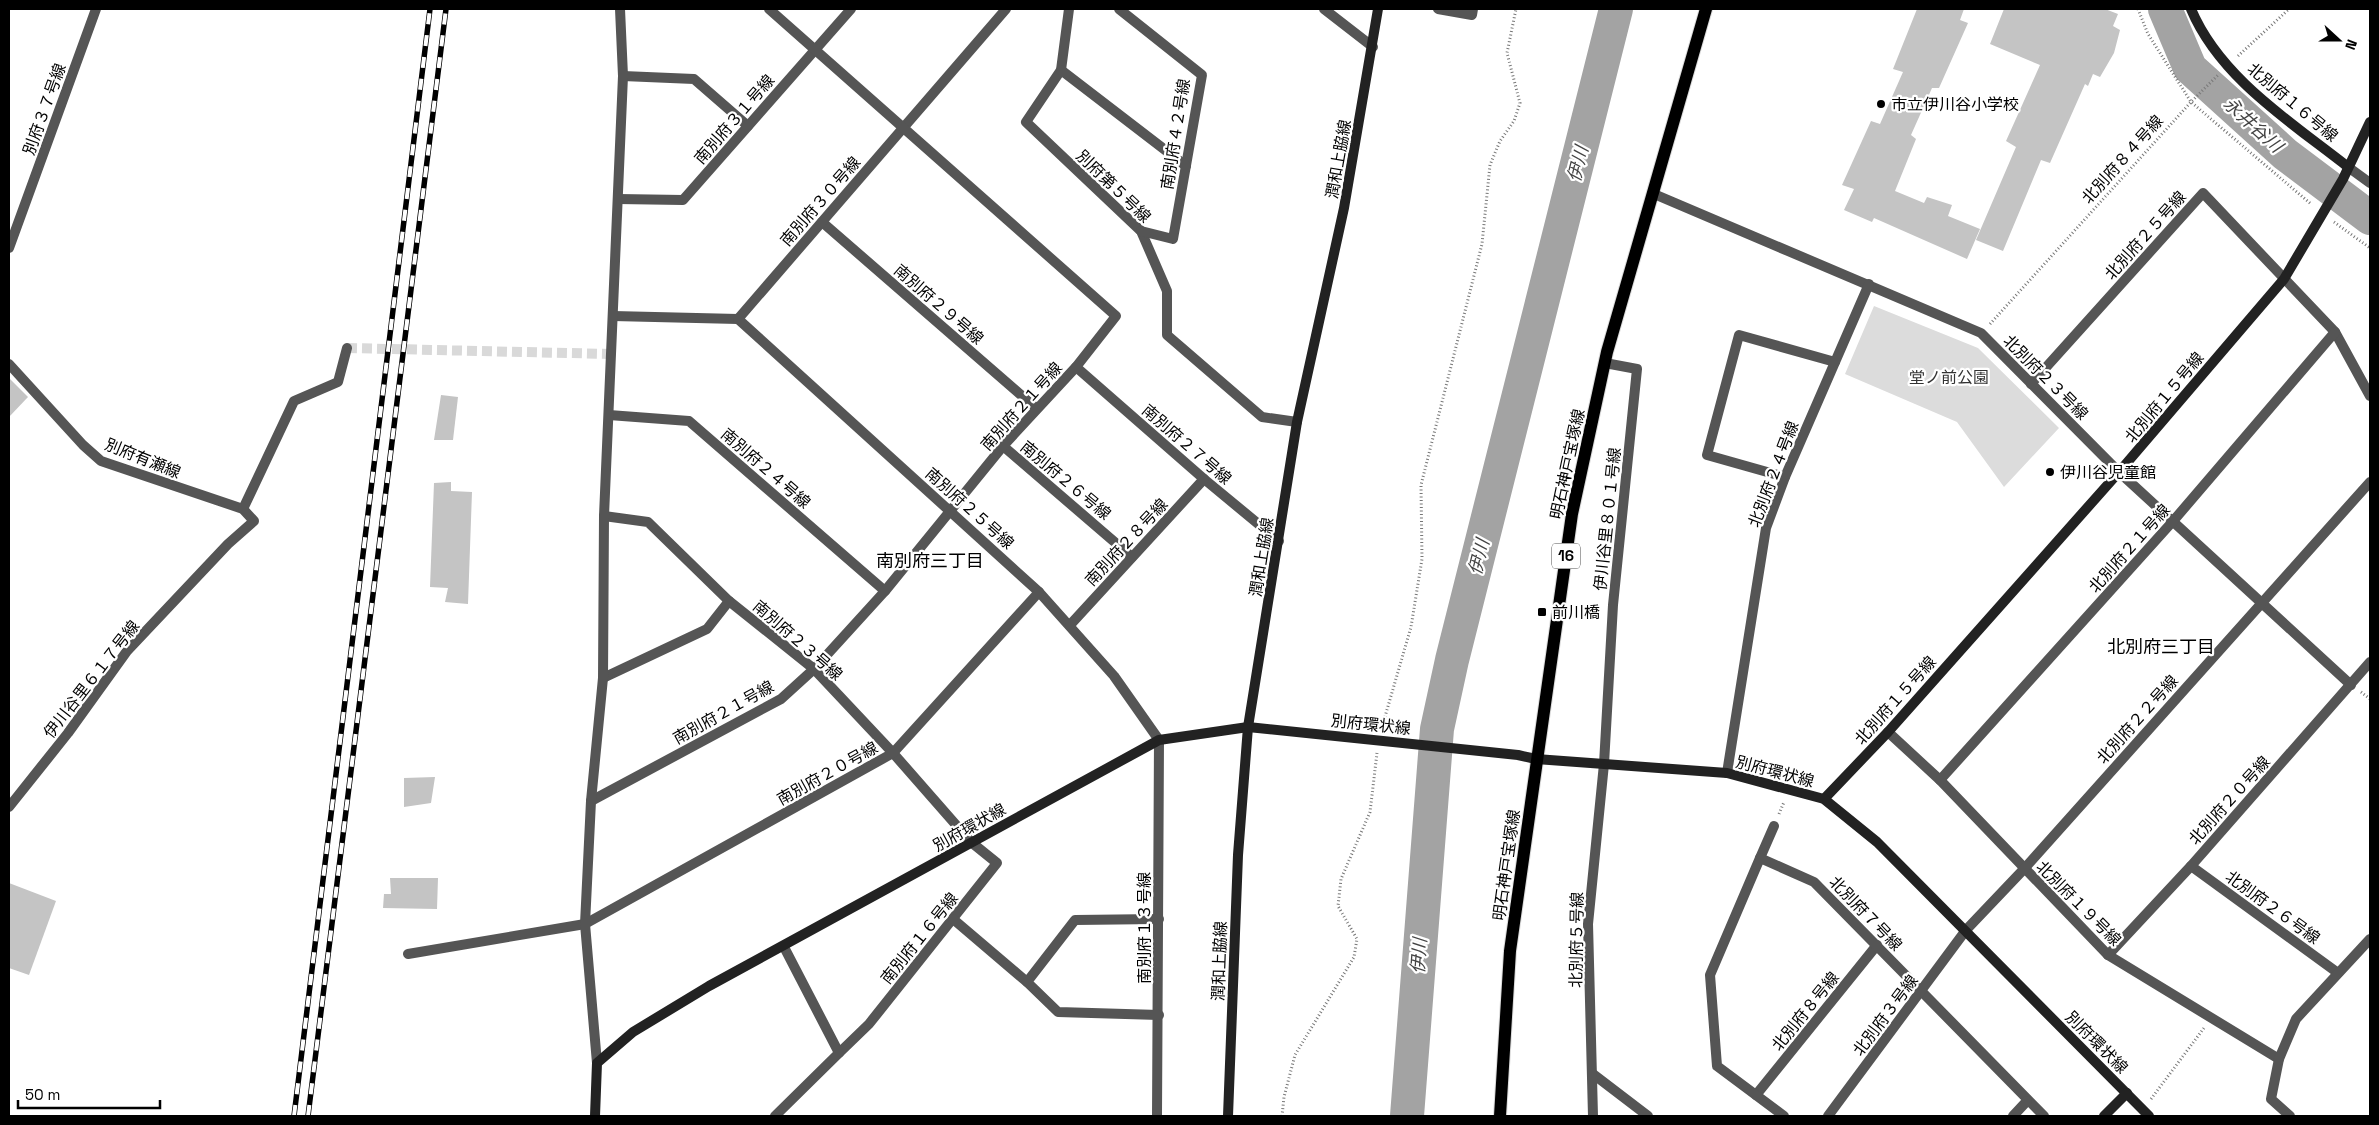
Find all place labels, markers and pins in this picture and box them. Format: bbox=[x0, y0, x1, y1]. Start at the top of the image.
place label: 市立伊川谷小学校 bbox=[1891, 94, 2019, 115]
marker: 市立伊川谷小学校 bbox=[1875, 98, 1887, 110]
place label: 伊川谷児童館 bbox=[2060, 462, 2156, 483]
marker: 伊川谷児童館 bbox=[2044, 466, 2056, 478]
place label: 前川橋 bbox=[1552, 602, 1600, 623]
marker: 前川橋 bbox=[1536, 606, 1548, 618]

